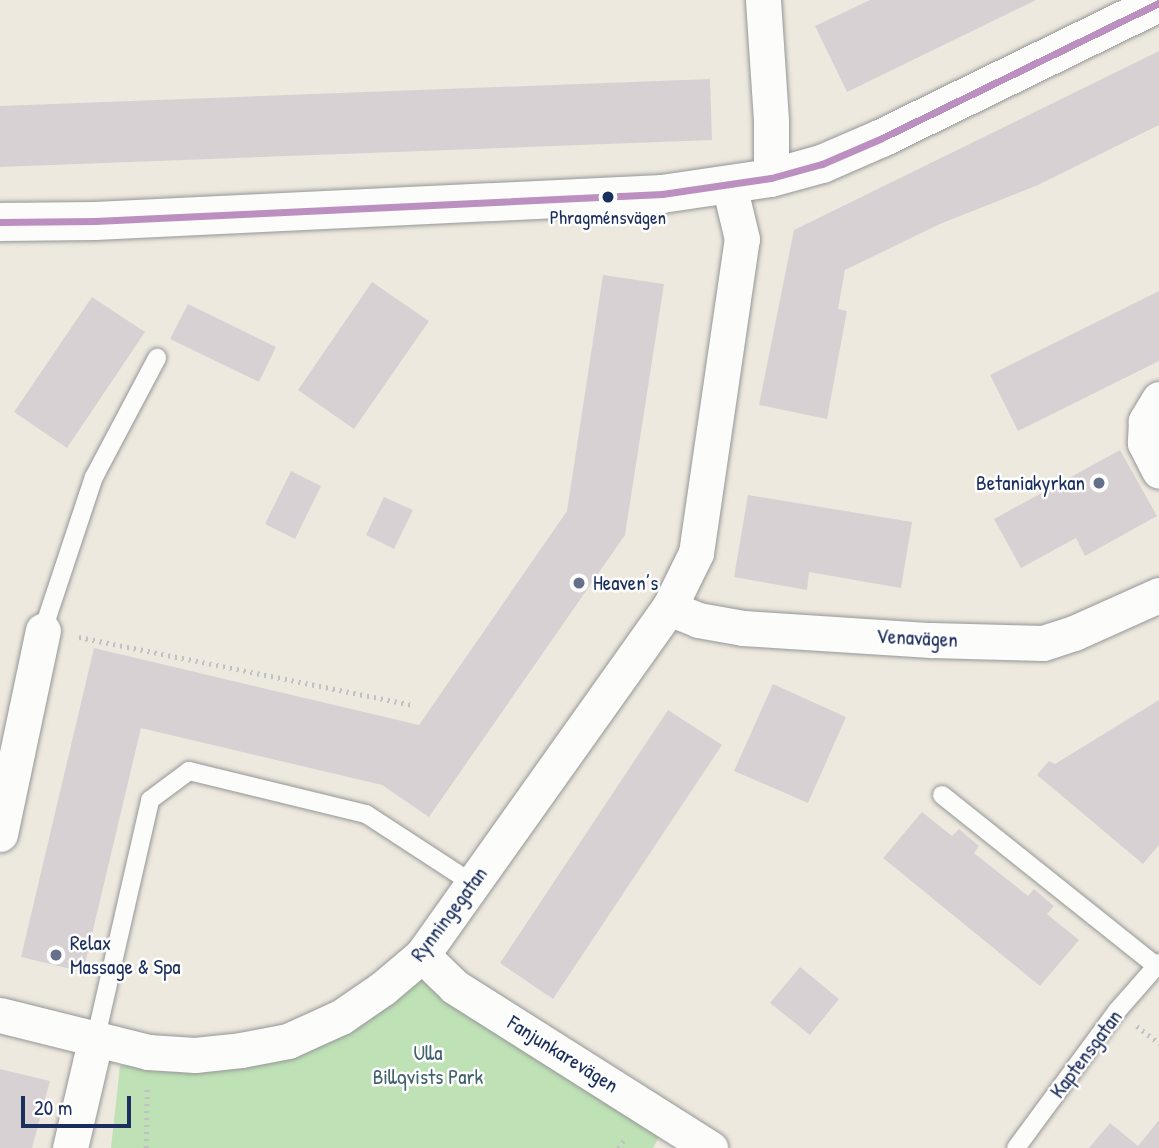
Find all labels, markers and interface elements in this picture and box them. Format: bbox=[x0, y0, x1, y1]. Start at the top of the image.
marker: Phragménsvägen bbox=[601, 190, 615, 204]
place label: Phragménsvägen bbox=[550, 207, 666, 229]
place label: Betaniakyrkan bbox=[976, 470, 1085, 496]
marker: Betaniakyrkan bbox=[1091, 475, 1107, 491]
place label: Heaven’s bbox=[593, 570, 658, 596]
marker: Heaven’s bbox=[571, 575, 587, 591]
street label: Venavägen bbox=[876, 623, 958, 653]
street label: Rynningegatan bbox=[405, 862, 493, 966]
place label: Relax Massage & Spa bbox=[70, 930, 180, 980]
marker: Relax Massage & Spa bbox=[48, 947, 64, 963]
street label: Kaptensgatan bbox=[1045, 1005, 1127, 1103]
street label: Fanjunkarevägen bbox=[503, 1010, 623, 1098]
park label: Ulla Billqvists Park bbox=[373, 1040, 483, 1090]
scale bar bbox=[24, 1082, 135, 1126]
text: 20 m bbox=[34, 1093, 72, 1122]

